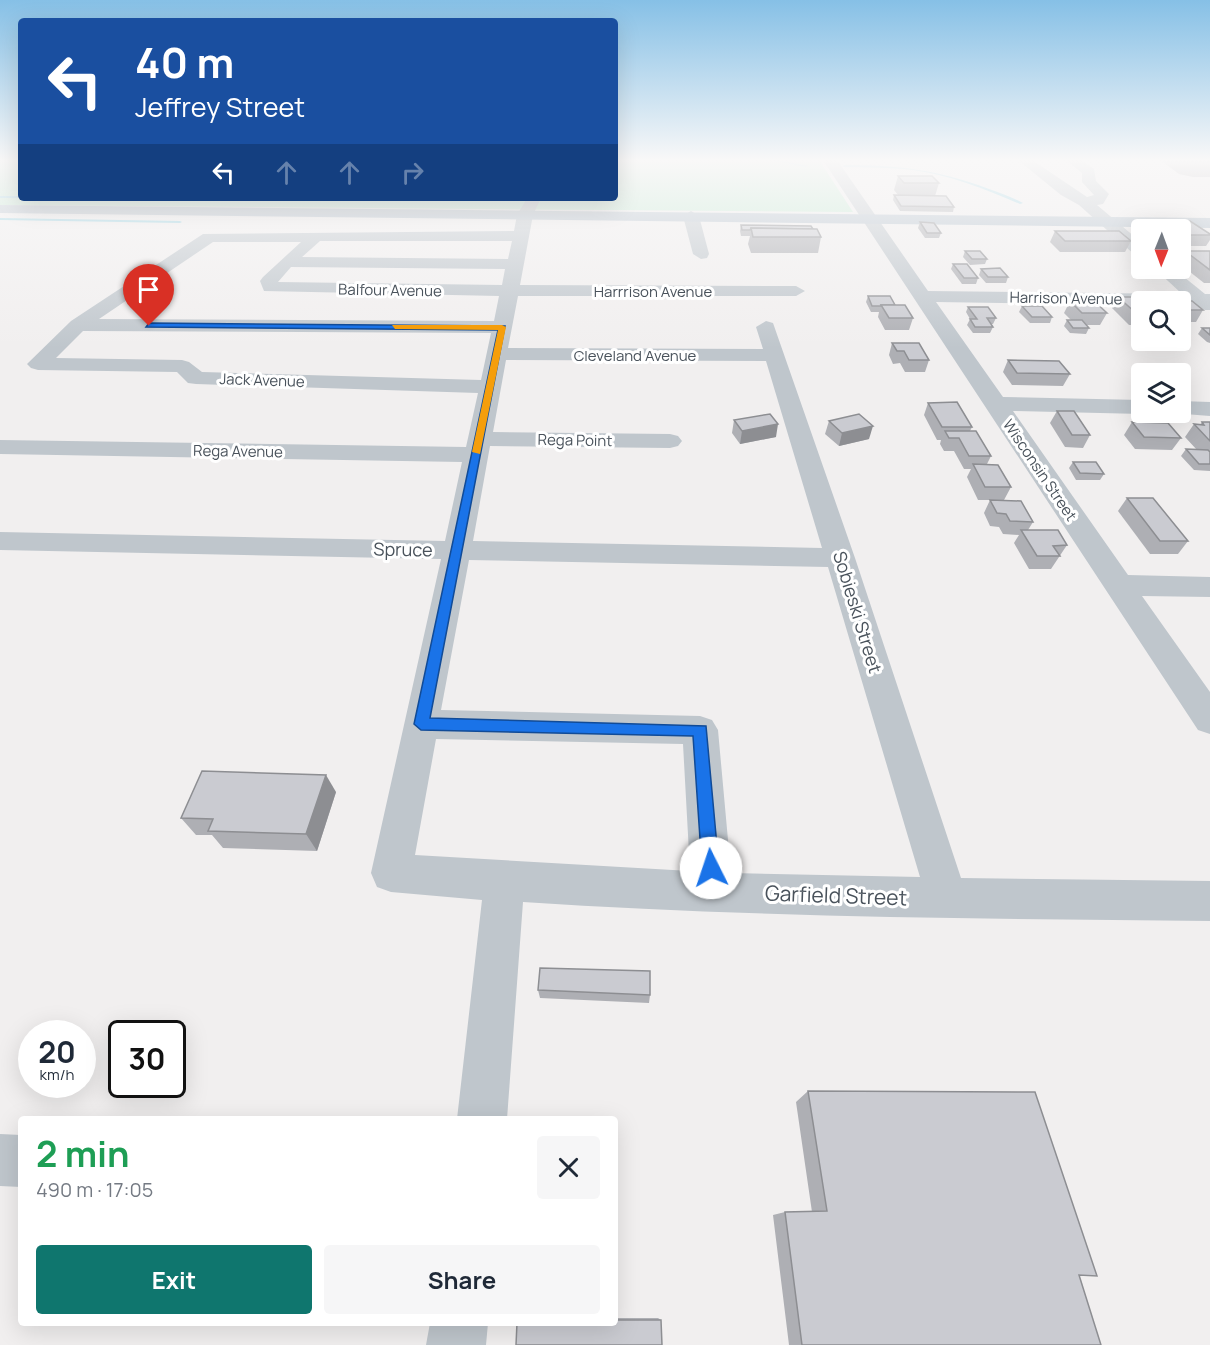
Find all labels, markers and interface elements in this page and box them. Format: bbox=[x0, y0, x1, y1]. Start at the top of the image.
text: 40 m bbox=[135, 33, 234, 91]
icon: left bbox=[36, 42, 114, 120]
text: Jeffrey Street bbox=[135, 88, 305, 125]
icon: left bbox=[207, 156, 240, 189]
icon: ahead bbox=[270, 156, 303, 189]
icon: ahead bbox=[333, 156, 366, 189]
icon: right bbox=[396, 156, 429, 189]
north arrow bbox=[1131, 219, 1191, 279]
map controls bbox=[1131, 219, 1191, 423]
pin bbox=[123, 264, 174, 326]
icon: arrive bbox=[132, 273, 165, 306]
street label: Balfour Avenue bbox=[338, 279, 442, 301]
street label: Harrrison Avenue bbox=[594, 281, 712, 302]
street label: Harrison Avenue bbox=[1009, 287, 1123, 309]
button: search bbox=[1131, 291, 1191, 351]
street label: Cleveland Avenue bbox=[574, 345, 697, 366]
button: layers bbox=[1131, 363, 1191, 423]
street label: Jack Avenue bbox=[219, 368, 305, 392]
street label: Wisconsin Street bbox=[998, 415, 1082, 525]
street label: Rega Point bbox=[537, 429, 613, 451]
street label: Rega Avenue bbox=[193, 440, 283, 462]
street label: Spruce bbox=[373, 536, 433, 562]
street label: Sobieski Street bbox=[828, 548, 888, 676]
position arrow bbox=[679, 836, 743, 900]
street label: Garfield Street bbox=[764, 879, 908, 911]
speed limit sign: 30 bbox=[108, 1020, 186, 1098]
text: 20 bbox=[38, 1031, 76, 1072]
text: km/h bbox=[40, 1064, 74, 1085]
text: 2 min bbox=[36, 1129, 130, 1178]
button: close bbox=[537, 1136, 600, 1199]
text: 490 m · 17:05 bbox=[36, 1176, 153, 1203]
button: Exit bbox=[36, 1245, 312, 1314]
button: Share bbox=[324, 1245, 600, 1314]

